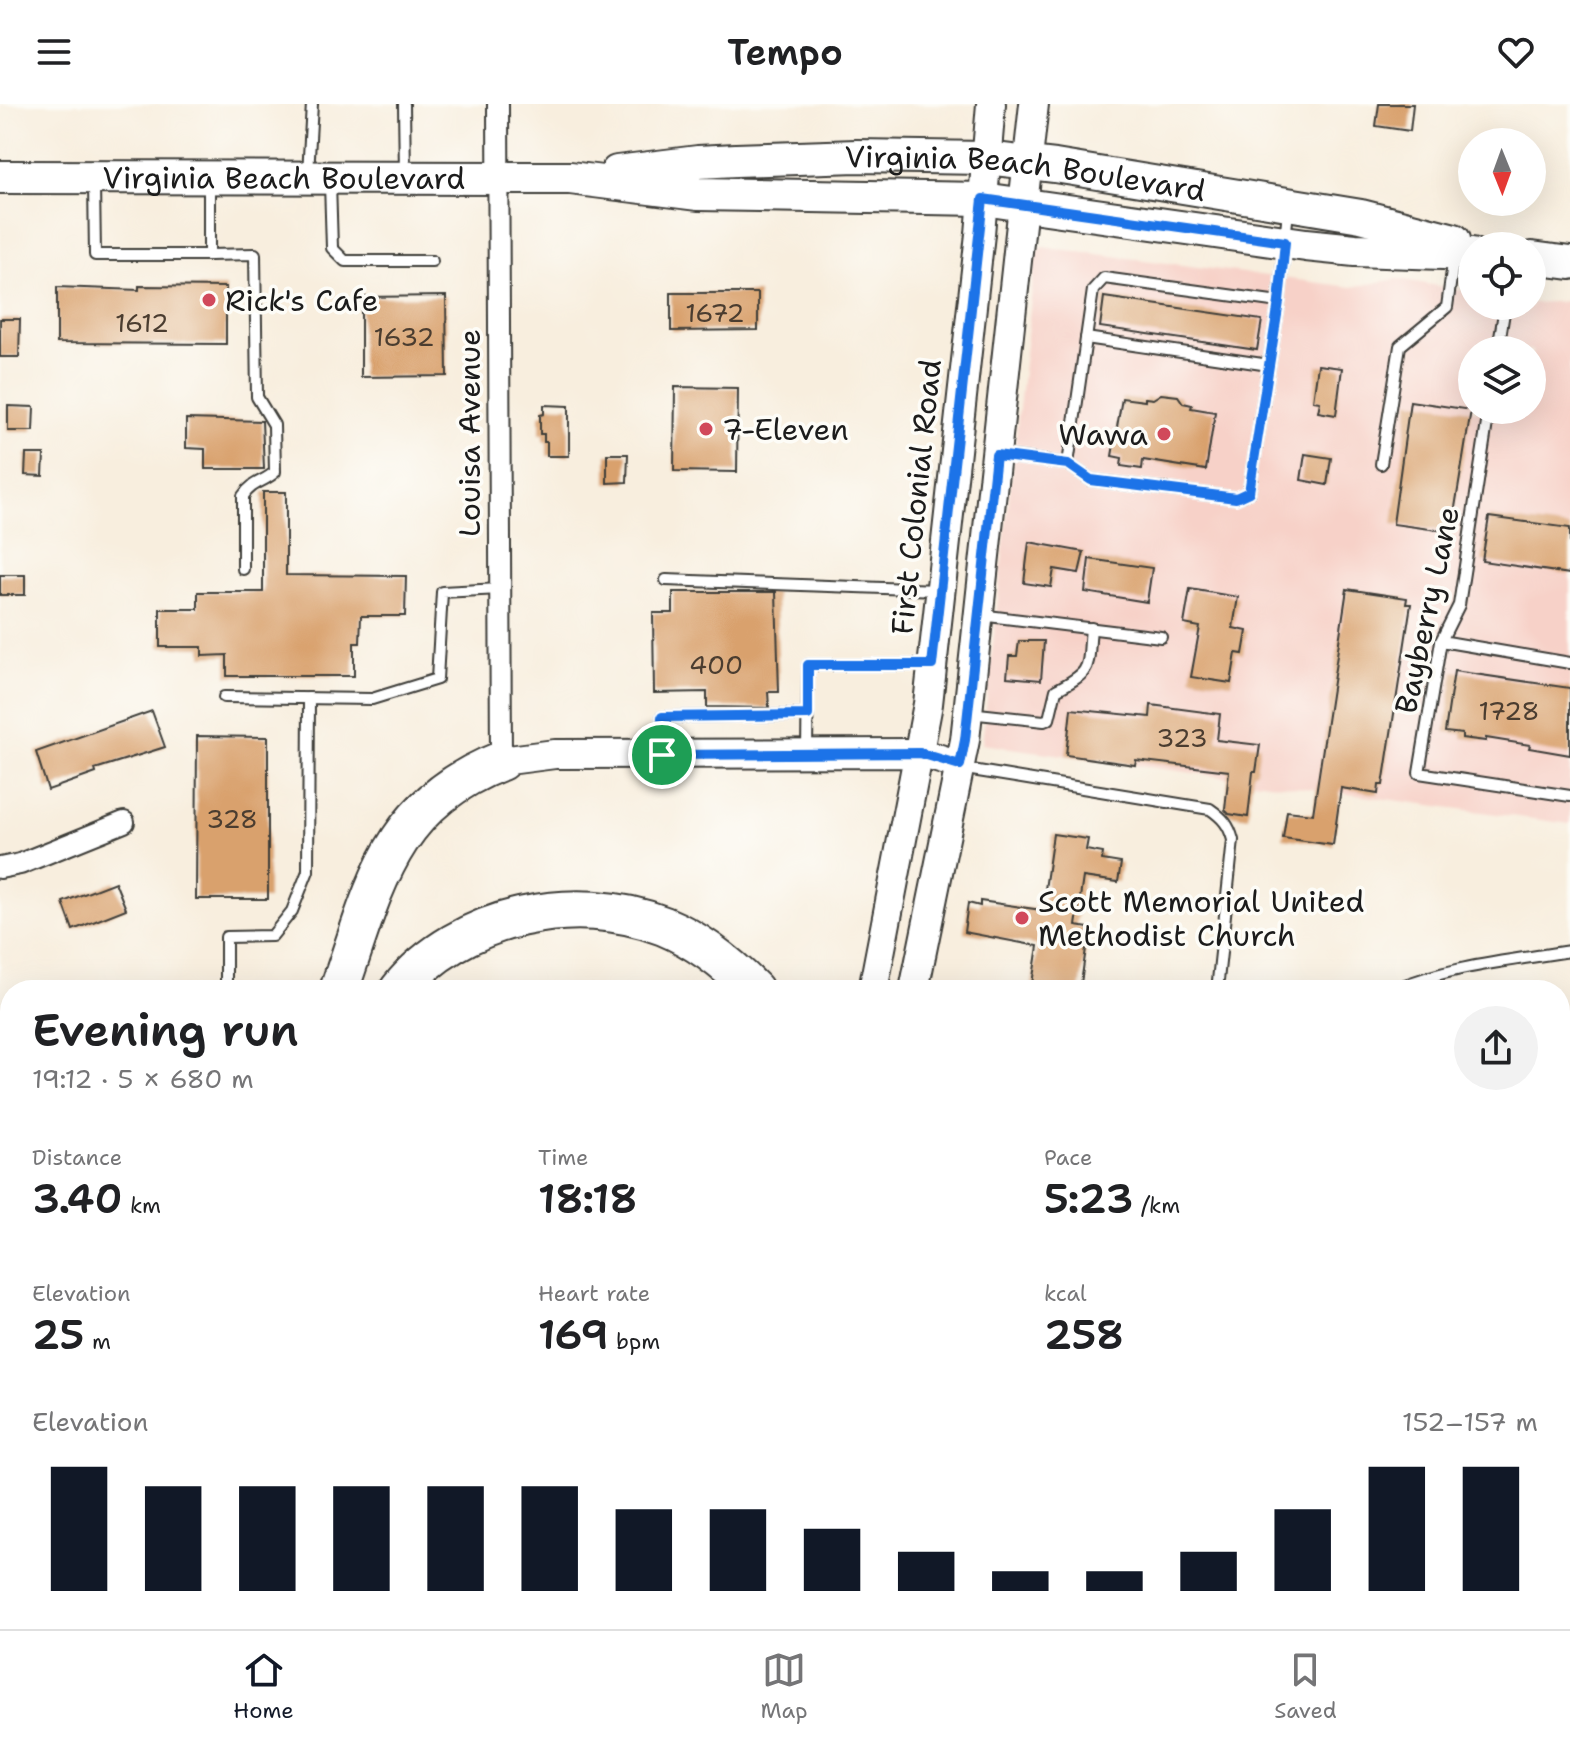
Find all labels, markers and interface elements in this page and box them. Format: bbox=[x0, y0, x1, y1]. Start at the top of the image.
text: Tempo bbox=[727, 28, 843, 77]
icon: menu bbox=[32, 30, 76, 74]
icon: heart bbox=[1494, 30, 1538, 74]
north arrow bbox=[1458, 128, 1546, 216]
map controls bbox=[1458, 128, 1546, 424]
street label: Virginia Beach Boulevard bbox=[844, 135, 1209, 211]
street label: Virginia Beach Boulevard bbox=[103, 157, 465, 198]
button: locate bbox=[1458, 232, 1546, 320]
place label: Rick's Cafe bbox=[225, 280, 378, 321]
marker: Rick's Cafe bbox=[200, 291, 218, 309]
house number: 1672 bbox=[685, 295, 745, 330]
house number: 1612 bbox=[115, 305, 169, 340]
house number: 1632 bbox=[373, 319, 435, 354]
street label: Louisa Avenue bbox=[449, 329, 490, 537]
button: layers bbox=[1458, 336, 1546, 424]
street label: First Colonial Road bbox=[881, 357, 951, 637]
place label: 7-Eleven bbox=[722, 409, 849, 450]
place label: Wawa bbox=[1058, 414, 1148, 455]
marker: 7-Eleven bbox=[697, 420, 715, 438]
marker: Wawa bbox=[1155, 425, 1173, 443]
street label: Bayberry Lane bbox=[1385, 503, 1469, 717]
house number: 400 bbox=[689, 647, 743, 682]
house number: 1728 bbox=[1478, 693, 1540, 728]
house number: 323 bbox=[1156, 720, 1208, 755]
pin bbox=[628, 721, 696, 789]
icon: arrive bbox=[640, 733, 684, 777]
house number: 328 bbox=[206, 801, 258, 836]
place label: Scott Memorial United Methodist Church bbox=[1038, 881, 1364, 956]
marker: Scott Memorial United Methodist Church bbox=[1013, 909, 1031, 927]
text: Evening run bbox=[32, 1001, 299, 1060]
button: share bbox=[1454, 1006, 1538, 1090]
text: 19:12 · 5 × 680 m bbox=[32, 1061, 254, 1096]
text: Distance bbox=[32, 1143, 122, 1172]
text: Time bbox=[538, 1143, 588, 1172]
text: Pace bbox=[1044, 1143, 1092, 1172]
text: 3.40 bbox=[32, 1172, 122, 1226]
text: 18:18 bbox=[538, 1172, 637, 1226]
text: 5:23 bbox=[1044, 1172, 1133, 1226]
text: km bbox=[122, 1191, 161, 1220]
text: /km bbox=[1133, 1191, 1180, 1220]
text: Elevation bbox=[32, 1279, 130, 1308]
text: Heart rate bbox=[538, 1279, 650, 1308]
text: kcal bbox=[1044, 1279, 1087, 1308]
text: 25 bbox=[32, 1308, 84, 1362]
text: 169 bbox=[538, 1308, 609, 1362]
text: 258 bbox=[1044, 1308, 1124, 1362]
text: m bbox=[84, 1327, 111, 1356]
text: bpm bbox=[609, 1327, 660, 1356]
text: Elevation bbox=[32, 1404, 148, 1439]
text: 152–157 m bbox=[1402, 1404, 1538, 1439]
tab: Home bbox=[233, 1648, 294, 1725]
tab: Map bbox=[760, 1648, 808, 1725]
tab: Saved bbox=[1274, 1648, 1337, 1725]

